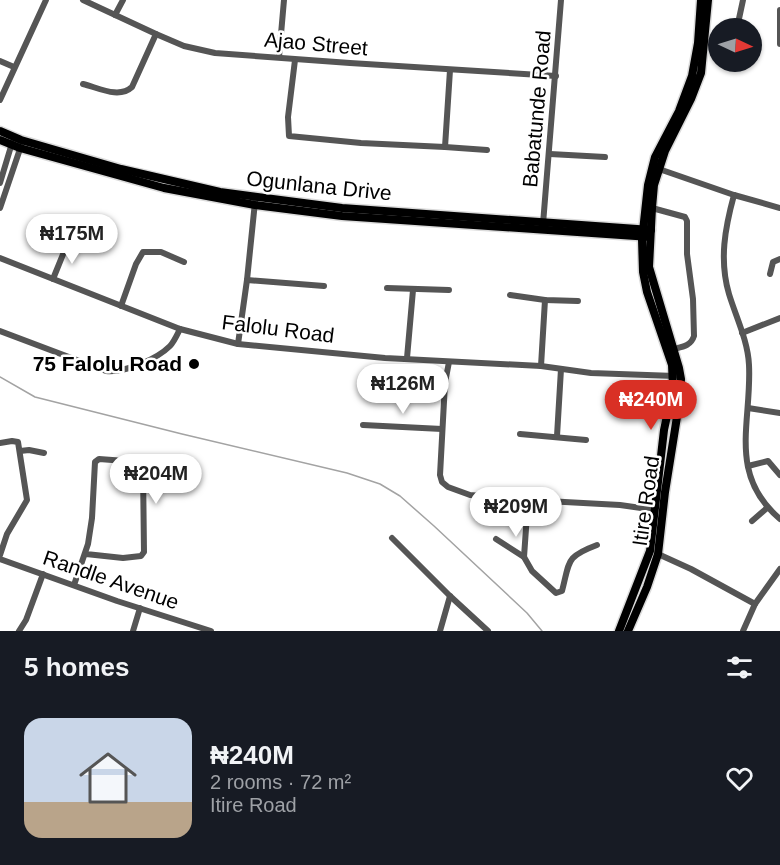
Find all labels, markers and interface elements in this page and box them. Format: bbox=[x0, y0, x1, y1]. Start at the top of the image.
north arrow bbox=[708, 18, 762, 72]
map controls bbox=[708, 18, 762, 72]
street label: Ajao Street bbox=[263, 28, 369, 59]
street label: Babatunde Road bbox=[518, 29, 555, 188]
street label: Ogunlana Drive bbox=[245, 166, 393, 205]
pin: ₦175M bbox=[30, 214, 114, 265]
text: ₦175M bbox=[40, 222, 104, 244]
street label: Falolu Road bbox=[220, 310, 336, 347]
place label: 75 Falolu Road bbox=[33, 352, 182, 375]
marker: 75 Falolu Road bbox=[187, 357, 201, 371]
pin: ₦126M bbox=[361, 364, 445, 415]
text: ₦126M bbox=[371, 372, 435, 394]
pin: ₦240M bbox=[609, 380, 693, 431]
text: ₦240M bbox=[619, 388, 683, 410]
pin: ₦204M bbox=[114, 454, 198, 505]
street label: Itire Road bbox=[628, 454, 663, 548]
text: ₦204M bbox=[124, 462, 188, 484]
pin: ₦209M bbox=[474, 487, 558, 538]
text: ₦209M bbox=[484, 495, 548, 517]
street label: Randle Avenue bbox=[40, 546, 182, 614]
icon: filters bbox=[723, 651, 756, 684]
text: 5 homes bbox=[24, 652, 130, 682]
text: ₦240M bbox=[210, 740, 294, 770]
icon: home bbox=[72, 742, 144, 814]
icon: heart bbox=[723, 762, 756, 795]
text: 2 rooms · 72 m² bbox=[210, 771, 351, 793]
text: Itire Road bbox=[210, 794, 297, 816]

